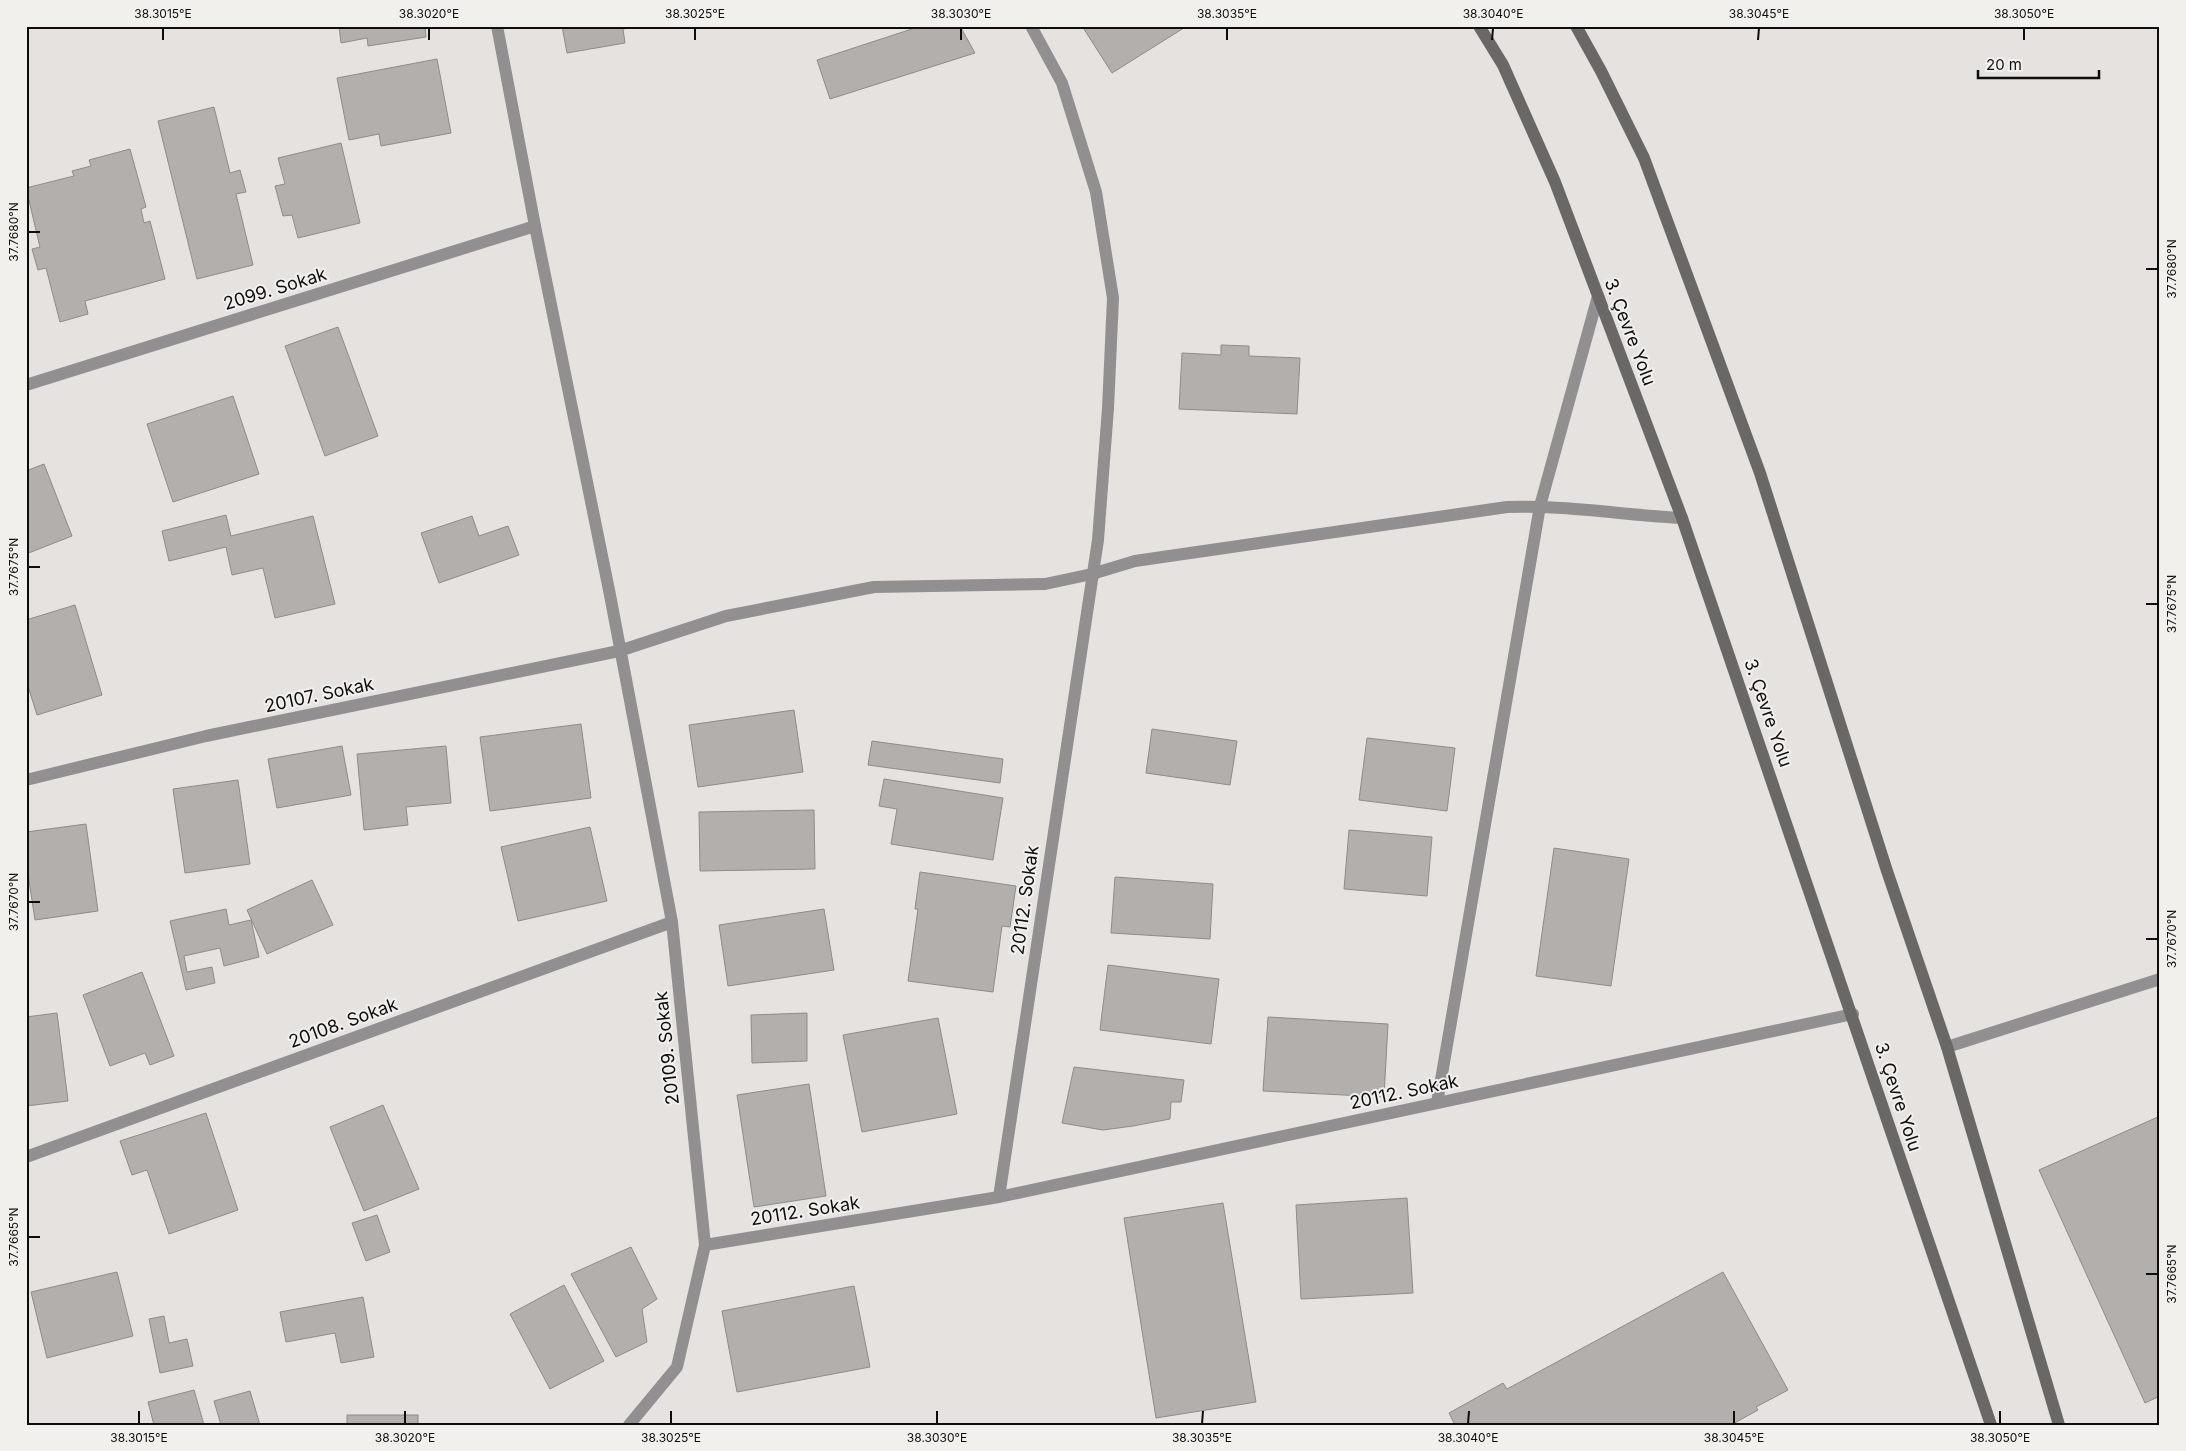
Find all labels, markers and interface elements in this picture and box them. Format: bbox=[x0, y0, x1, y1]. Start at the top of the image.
text: 38.3015°E bbox=[134, 6, 192, 21]
text: 38.3020°E bbox=[399, 6, 459, 21]
text: 38.3025°E bbox=[665, 6, 725, 21]
text: 38.3030°E bbox=[931, 6, 991, 21]
text: 38.3035°E bbox=[1197, 6, 1257, 21]
text: 38.3040°E bbox=[1463, 6, 1523, 21]
text: 38.3045°E bbox=[1729, 6, 1789, 21]
text: 38.3050°E bbox=[1994, 6, 2054, 21]
scale bar bbox=[1978, 48, 2100, 80]
text: 20 m bbox=[1986, 55, 2022, 74]
text: 37.7680°N bbox=[6, 202, 21, 262]
text: 37.7680°N bbox=[2164, 239, 2179, 299]
street label: 2099. Sokak bbox=[221, 263, 329, 314]
street label: 3. Çevre Yolu bbox=[1600, 275, 1661, 388]
text: 37.7675°N bbox=[6, 538, 21, 596]
text: 37.7675°N bbox=[2164, 575, 2179, 633]
street label: 3. Çevre Yolu bbox=[1740, 656, 1797, 770]
street label: 20107. Sokak bbox=[262, 673, 376, 716]
street label: 20112. Sokak bbox=[1006, 844, 1043, 956]
text: 37.7670°N bbox=[6, 873, 21, 931]
text: 37.7670°N bbox=[2164, 910, 2179, 968]
street label: 20109. Sokak bbox=[650, 990, 683, 1106]
street label: 20108. Sokak bbox=[286, 993, 400, 1052]
street label: 3. Çevre Yolu bbox=[1871, 1040, 1926, 1154]
street label: 20112. Sokak bbox=[1348, 1070, 1460, 1113]
street label: 20112. Sokak bbox=[749, 1191, 861, 1230]
text: 37.7665°N bbox=[6, 1207, 21, 1267]
text: 37.7665°N bbox=[2164, 1244, 2179, 1304]
text: 38.3015°E bbox=[110, 1430, 168, 1445]
text: 38.3020°E bbox=[375, 1430, 435, 1445]
text: 38.3025°E bbox=[641, 1430, 701, 1445]
text: 38.3030°E bbox=[907, 1430, 967, 1445]
text: 38.3035°E bbox=[1172, 1430, 1232, 1445]
text: 38.3040°E bbox=[1438, 1430, 1498, 1445]
text: 38.3045°E bbox=[1704, 1430, 1764, 1445]
text: 38.3050°E bbox=[1970, 1430, 2030, 1445]

